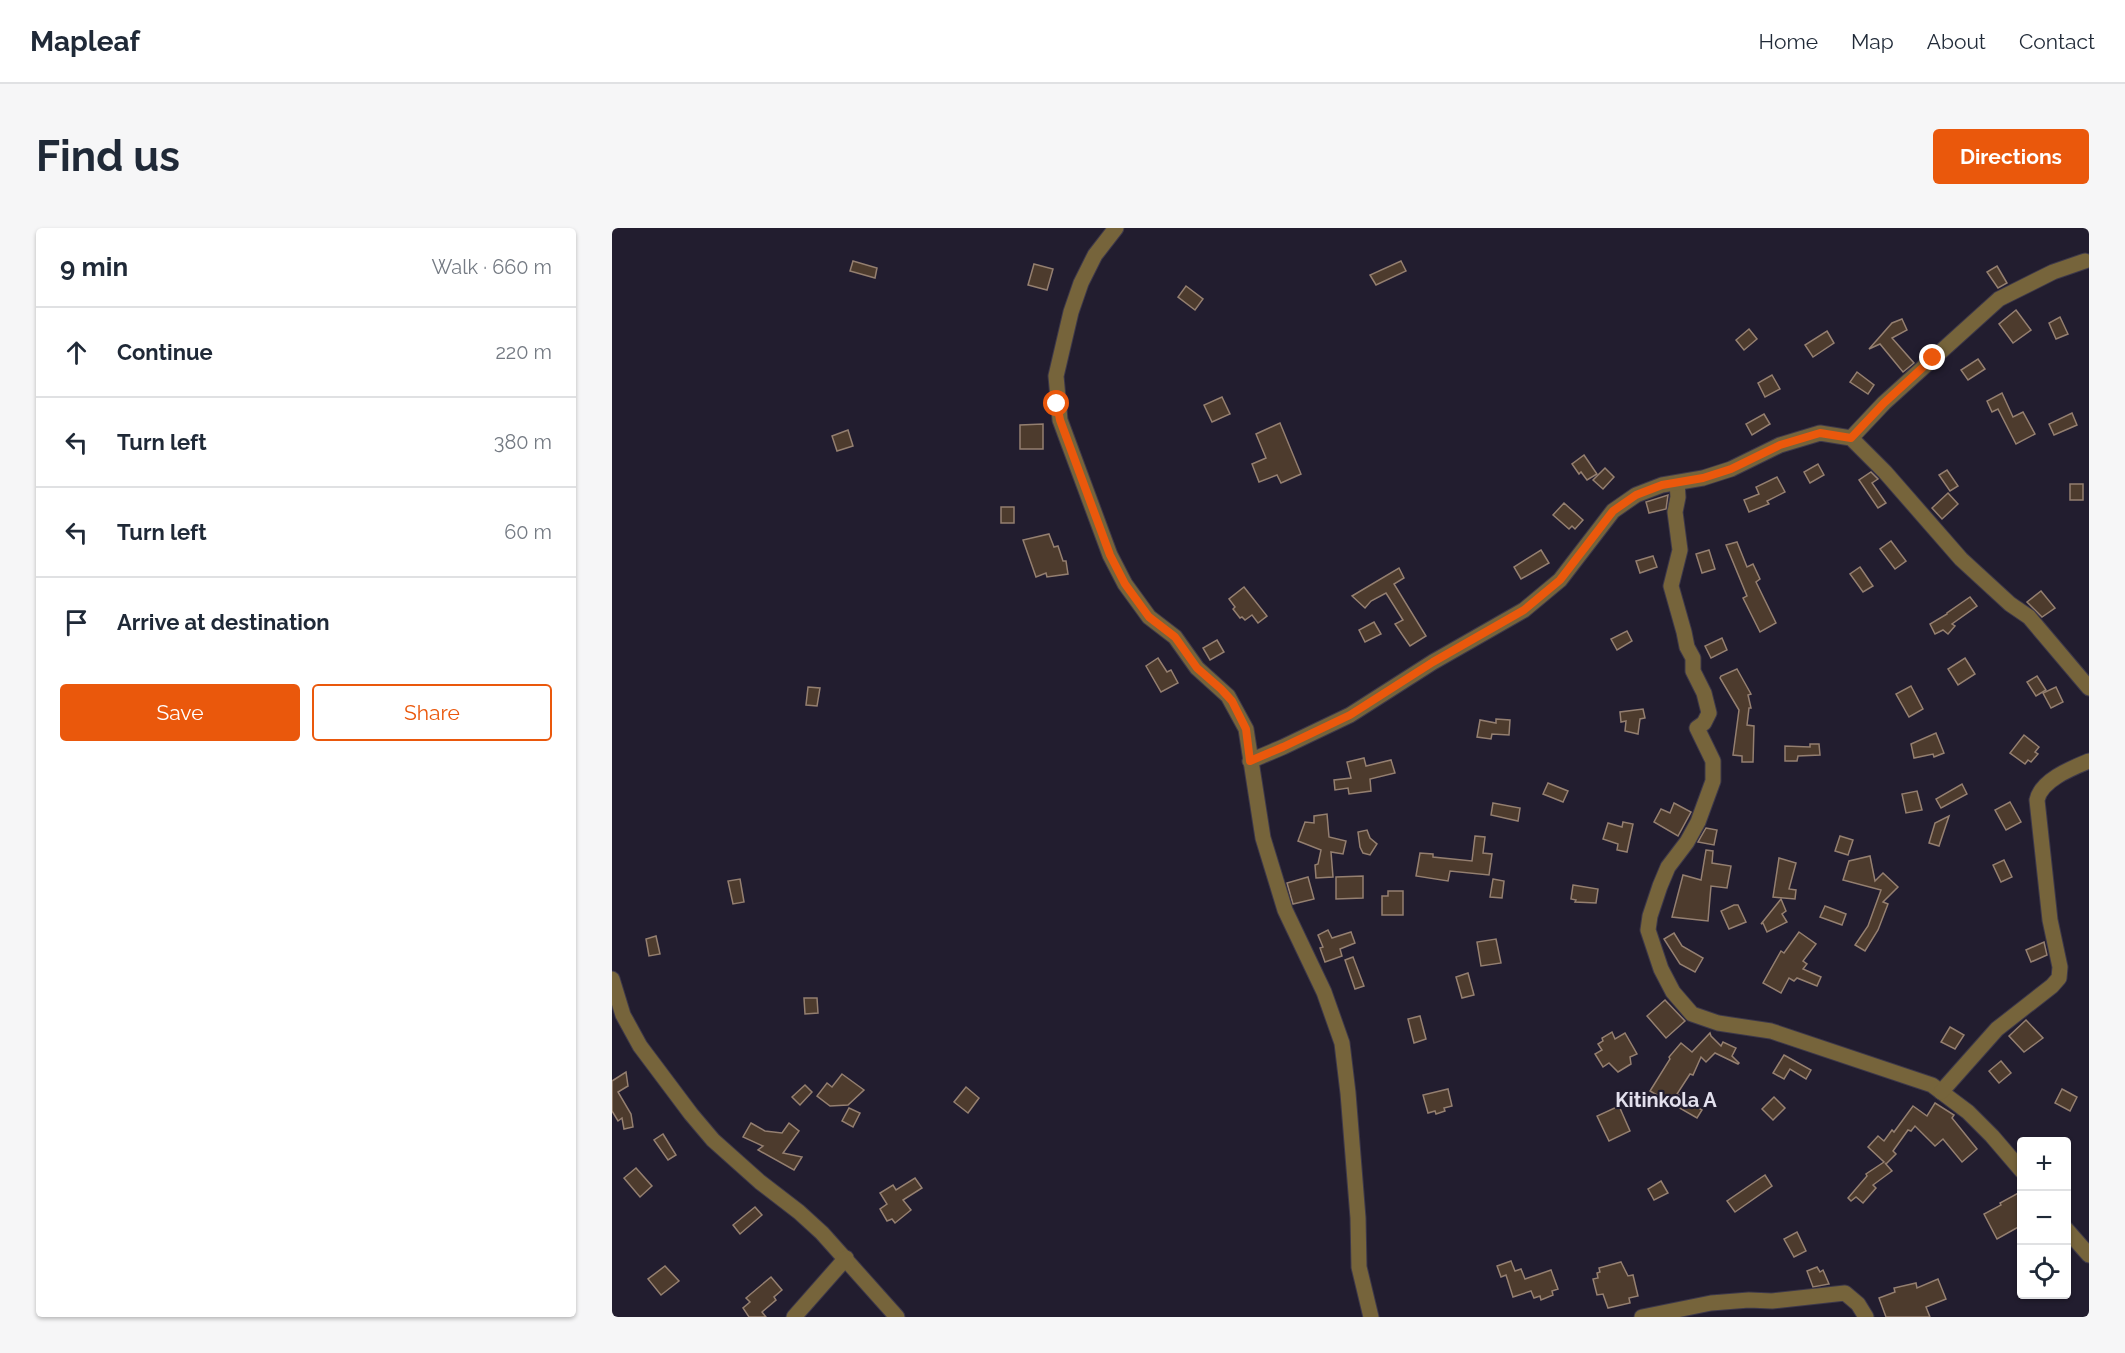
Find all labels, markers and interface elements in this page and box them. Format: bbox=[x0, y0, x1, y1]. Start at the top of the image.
text: Mapleaf bbox=[30, 25, 140, 58]
text: Home bbox=[1759, 29, 1818, 54]
text: Map bbox=[1851, 29, 1894, 54]
text: About bbox=[1927, 29, 1986, 54]
text: Contact bbox=[2019, 29, 2095, 54]
button: Directions bbox=[1933, 129, 2089, 184]
text: Find us bbox=[36, 132, 180, 181]
text: 9 min bbox=[60, 252, 128, 282]
text: Walk · 660 m bbox=[431, 255, 552, 279]
icon: ahead bbox=[60, 336, 93, 369]
text: Continue bbox=[117, 339, 213, 365]
text: 220 m bbox=[495, 340, 552, 364]
route end bbox=[1919, 344, 1945, 370]
route start bbox=[1043, 390, 1069, 416]
icon: left bbox=[60, 426, 93, 459]
text: Turn left bbox=[117, 429, 207, 455]
text: 380 m bbox=[494, 430, 552, 454]
icon: left bbox=[60, 516, 93, 549]
text: Turn left bbox=[117, 519, 207, 545]
text: 60 m bbox=[504, 520, 552, 544]
icon: arrive bbox=[60, 606, 93, 639]
text: Arrive at destination bbox=[117, 609, 330, 635]
button: Save bbox=[60, 684, 300, 741]
button: Share bbox=[312, 684, 552, 741]
district label: Kitinkola A bbox=[1615, 1088, 1717, 1112]
map controls bbox=[2017, 1137, 2071, 1299]
button: + bbox=[2017, 1137, 2071, 1191]
button: − bbox=[2017, 1191, 2071, 1245]
button: locate bbox=[2017, 1245, 2071, 1299]

